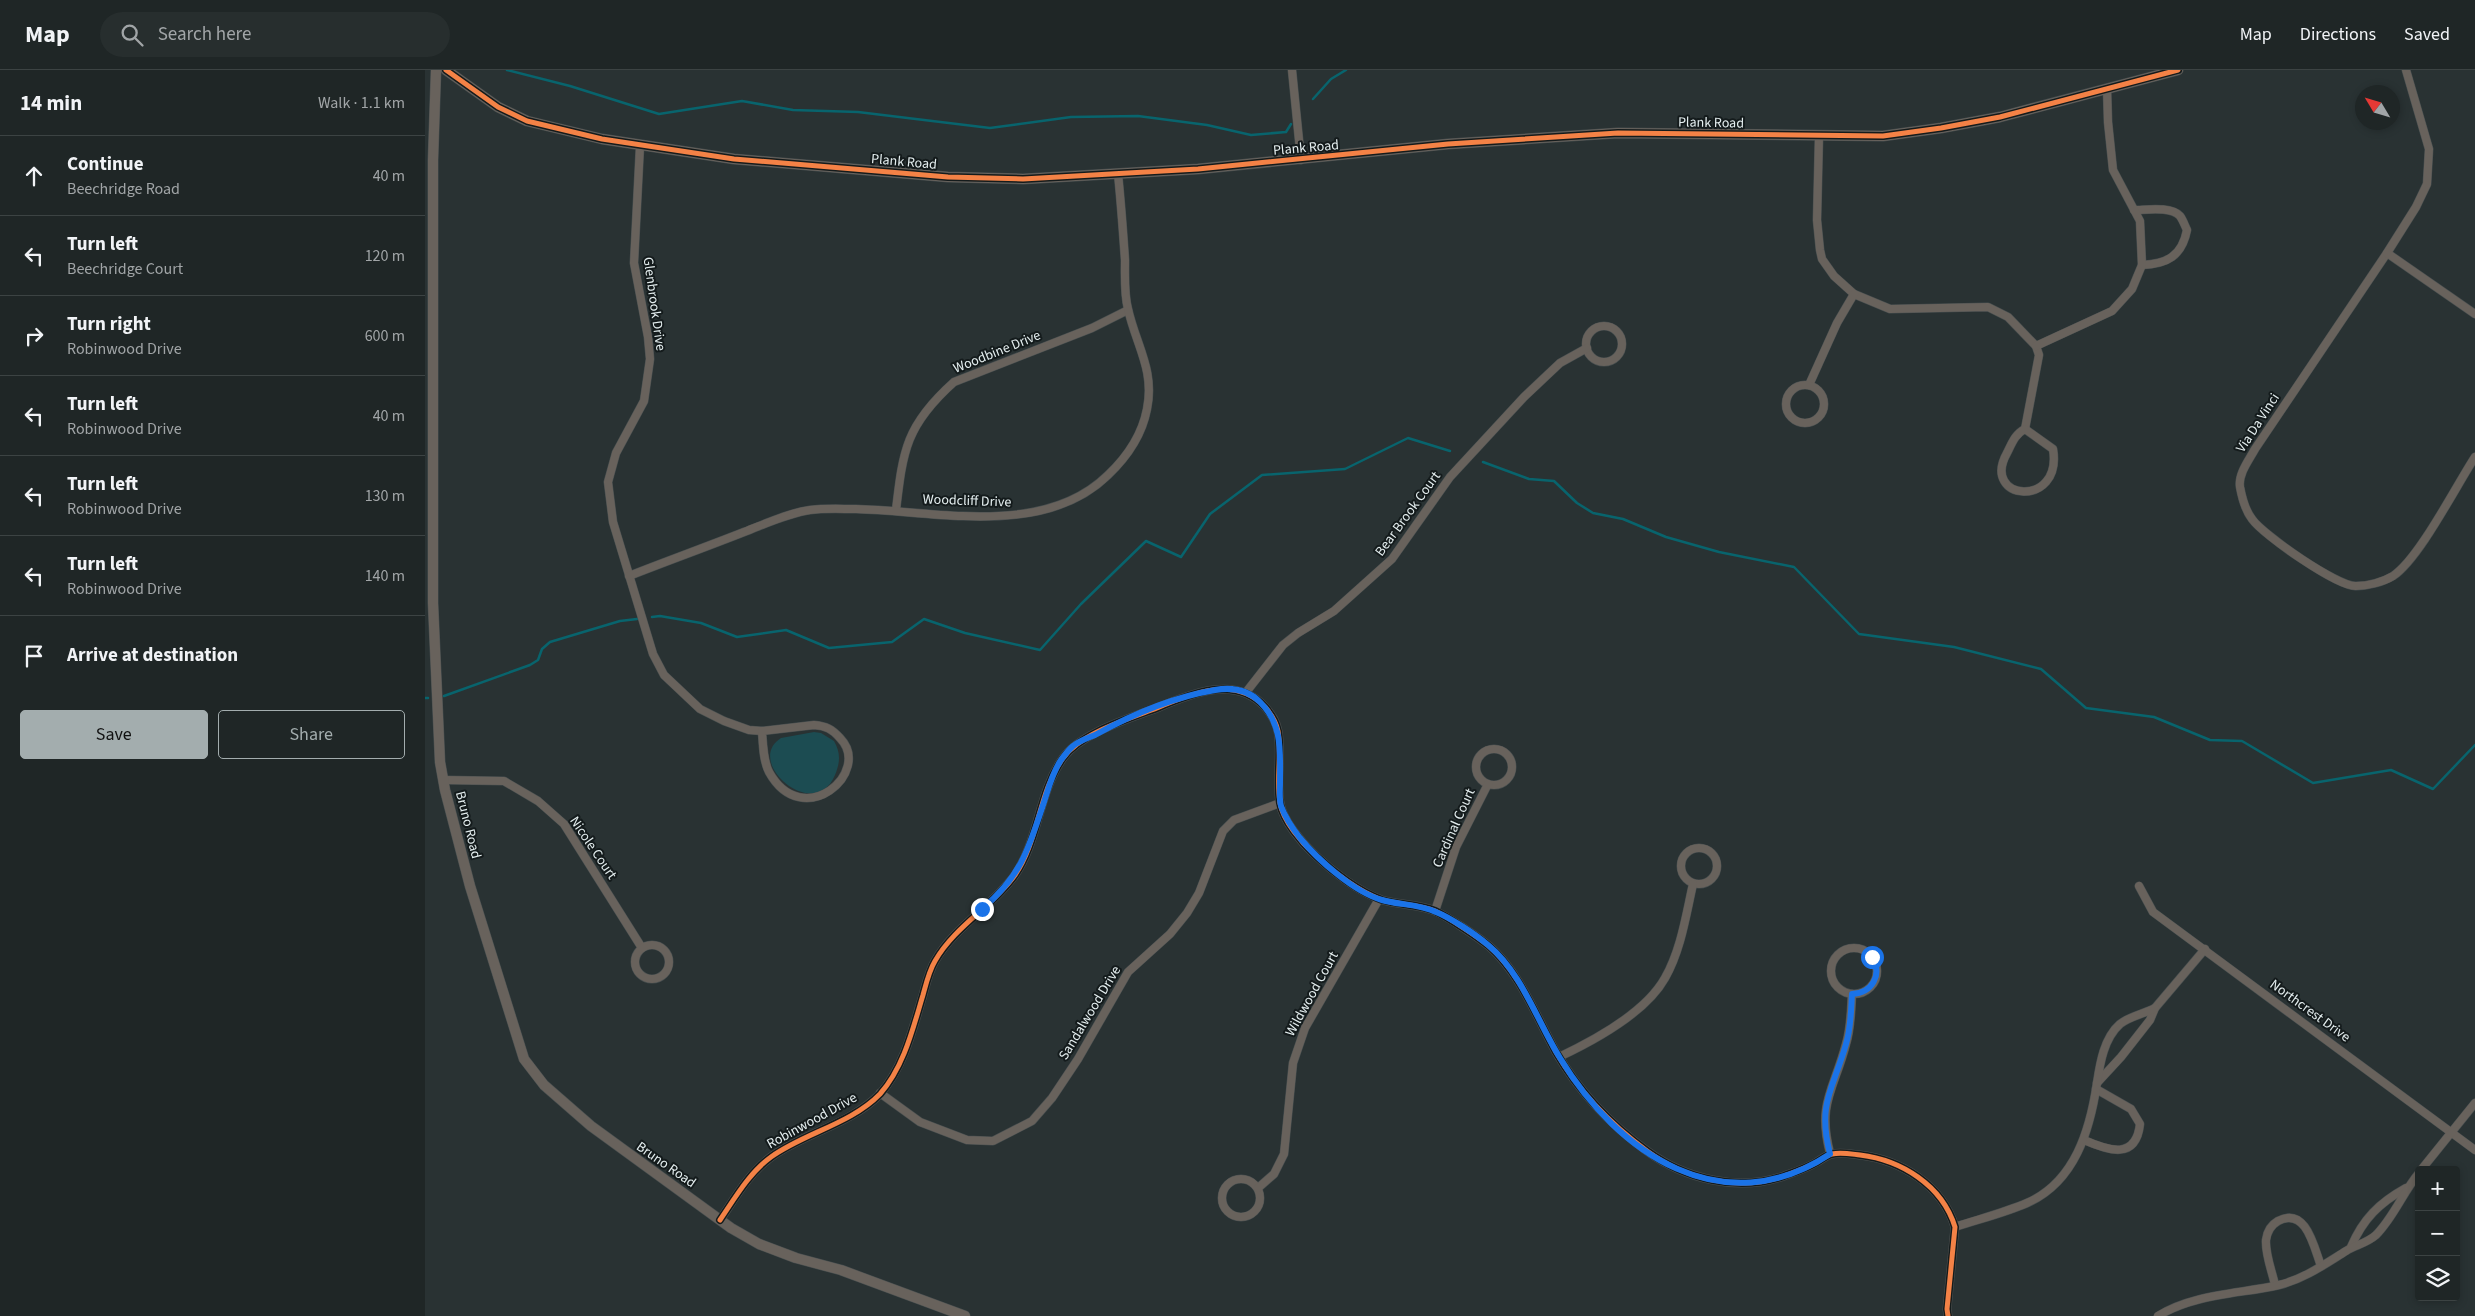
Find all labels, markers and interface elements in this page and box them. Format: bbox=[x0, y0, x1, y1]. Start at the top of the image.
search box bbox=[100, 12, 450, 57]
text: Map bbox=[25, 17, 70, 52]
icon: search bbox=[118, 21, 146, 49]
text: Search here bbox=[158, 21, 251, 48]
text: Map bbox=[2240, 22, 2272, 47]
text: Directions bbox=[2300, 22, 2376, 47]
text: Saved bbox=[2404, 22, 2450, 47]
north arrow bbox=[2355, 85, 2400, 130]
text: 14 min bbox=[20, 88, 82, 118]
text: Walk · 1.1 km bbox=[318, 92, 405, 114]
street label: Plank Road bbox=[1678, 112, 1744, 134]
street label: Plank Road bbox=[1272, 135, 1340, 161]
street label: Plank Road bbox=[870, 149, 938, 175]
text: Continue bbox=[67, 151, 144, 178]
icon: ahead bbox=[20, 162, 48, 190]
text: 40 m bbox=[373, 165, 405, 187]
text: Beechridge Road bbox=[67, 178, 180, 200]
text: Turn left bbox=[67, 231, 138, 258]
icon: left bbox=[20, 242, 48, 270]
text: 120 m bbox=[365, 245, 405, 267]
street label: Glenbrook Drive bbox=[638, 256, 670, 352]
text: Beechridge Court bbox=[67, 258, 183, 280]
text: Turn right bbox=[67, 311, 151, 338]
icon: right bbox=[20, 322, 48, 350]
text: 600 m bbox=[365, 325, 405, 347]
street label: Woodbine Drive bbox=[950, 325, 1044, 379]
text: Robinwood Drive bbox=[67, 338, 182, 360]
street label: Via Da Vinci bbox=[2231, 389, 2285, 457]
text: Turn left bbox=[67, 391, 138, 418]
icon: left bbox=[20, 402, 48, 430]
text: 40 m bbox=[373, 405, 405, 427]
text: Robinwood Drive bbox=[67, 418, 182, 440]
street label: Bear Brook Court bbox=[1370, 467, 1446, 560]
text: Turn left bbox=[67, 471, 138, 498]
icon: left bbox=[20, 482, 48, 510]
text: 130 m bbox=[365, 485, 405, 507]
street label: Woodcliff Drive bbox=[922, 489, 1012, 513]
text: Robinwood Drive bbox=[67, 498, 182, 520]
text: Turn left bbox=[67, 551, 138, 578]
icon: left bbox=[20, 562, 48, 590]
text: 140 m bbox=[365, 565, 405, 587]
text: Robinwood Drive bbox=[67, 578, 182, 600]
icon: arrive bbox=[20, 642, 48, 670]
text: Arrive at destination bbox=[67, 642, 238, 669]
button: Save bbox=[20, 710, 208, 759]
button: Share bbox=[218, 710, 405, 759]
street label: Cardinal Court bbox=[1428, 785, 1480, 871]
street label: Bruno Road bbox=[450, 789, 486, 861]
street label: Nicole Court bbox=[565, 812, 622, 884]
route end bbox=[971, 898, 994, 921]
route start bbox=[1861, 946, 1884, 969]
street label: Wildwood Court bbox=[1280, 948, 1344, 1040]
street label: Sandalwood Drive bbox=[1054, 962, 1126, 1064]
street label: Northcrest Drive bbox=[2266, 975, 2354, 1047]
street label: Robinwood Drive bbox=[763, 1088, 861, 1154]
street label: Bruno Road bbox=[632, 1137, 700, 1193]
map controls bbox=[2415, 1166, 2460, 1301]
button: + bbox=[2415, 1166, 2460, 1211]
button: − bbox=[2415, 1211, 2460, 1256]
button: layers bbox=[2415, 1256, 2460, 1301]

